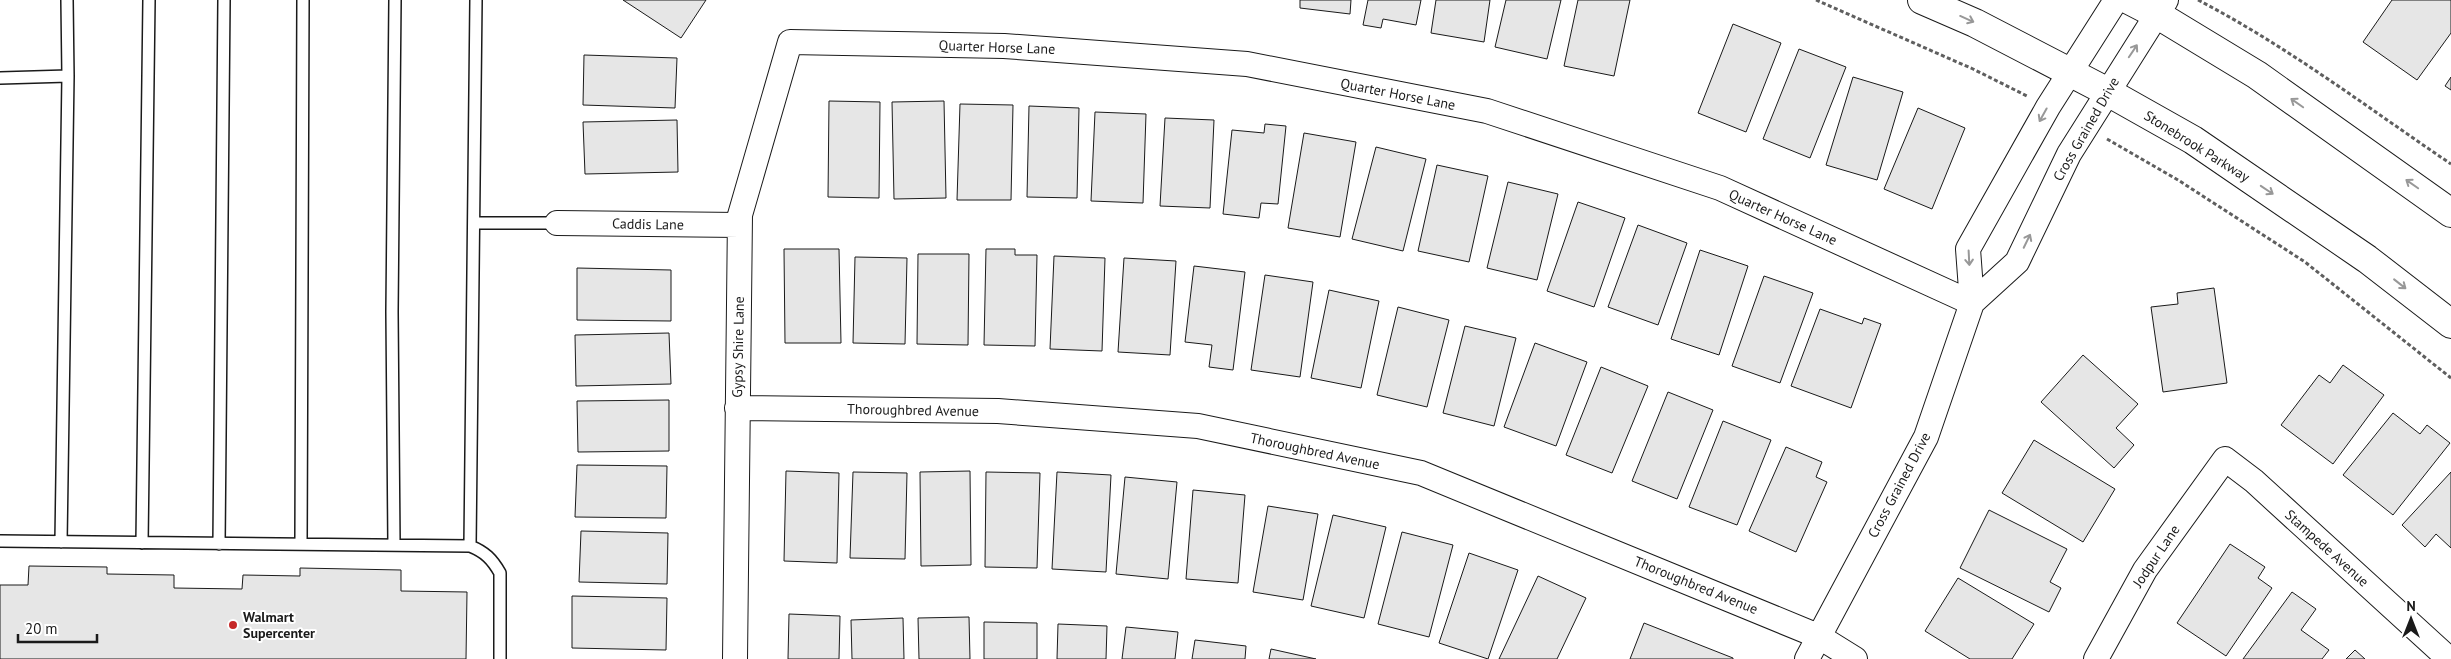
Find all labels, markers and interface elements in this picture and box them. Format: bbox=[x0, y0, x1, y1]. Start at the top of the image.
one-way arrow bbox=[1959, 15, 1974, 25]
street label: Quarter Horse Lane bbox=[938, 36, 1056, 58]
one-way arrow bbox=[2128, 44, 2139, 58]
street label: Quarter Horse Lane bbox=[1339, 74, 1457, 114]
street label: Cross Grained Drive bbox=[2049, 74, 2123, 184]
one-way arrow bbox=[2290, 98, 2304, 108]
street label: Stonebrook Parkway bbox=[2141, 106, 2254, 186]
one-way arrow bbox=[2038, 107, 2048, 121]
one-way arrow bbox=[2405, 179, 2419, 189]
street label: Quarter Horse Lane bbox=[1726, 185, 1840, 249]
one-way arrow bbox=[2260, 185, 2274, 195]
street label: Caddis Lane bbox=[612, 214, 684, 234]
one-way arrow bbox=[2023, 234, 2032, 249]
one-way arrow bbox=[1964, 249, 1974, 265]
one-way arrow bbox=[2393, 278, 2406, 289]
street label: Gypsy Shire Lane bbox=[728, 296, 748, 398]
street label: Thoroughbred Avenue bbox=[847, 400, 979, 420]
street label: Thoroughbred Avenue bbox=[1249, 428, 1381, 474]
street label: Cross Grained Drive bbox=[1864, 429, 1934, 541]
street label: Stampede Avenue bbox=[2281, 506, 2373, 590]
street label: Jodpur Lane bbox=[2128, 521, 2183, 591]
street label: Thoroughbred Avenue bbox=[1631, 552, 1761, 618]
north arrow bbox=[2386, 594, 2436, 644]
text: N bbox=[2406, 597, 2416, 615]
place label: Walmart Supercenter bbox=[243, 608, 315, 642]
scale bar bbox=[18, 612, 96, 644]
text: 20 m bbox=[25, 619, 58, 638]
marker: Walmart Supercenter bbox=[227, 619, 239, 631]

